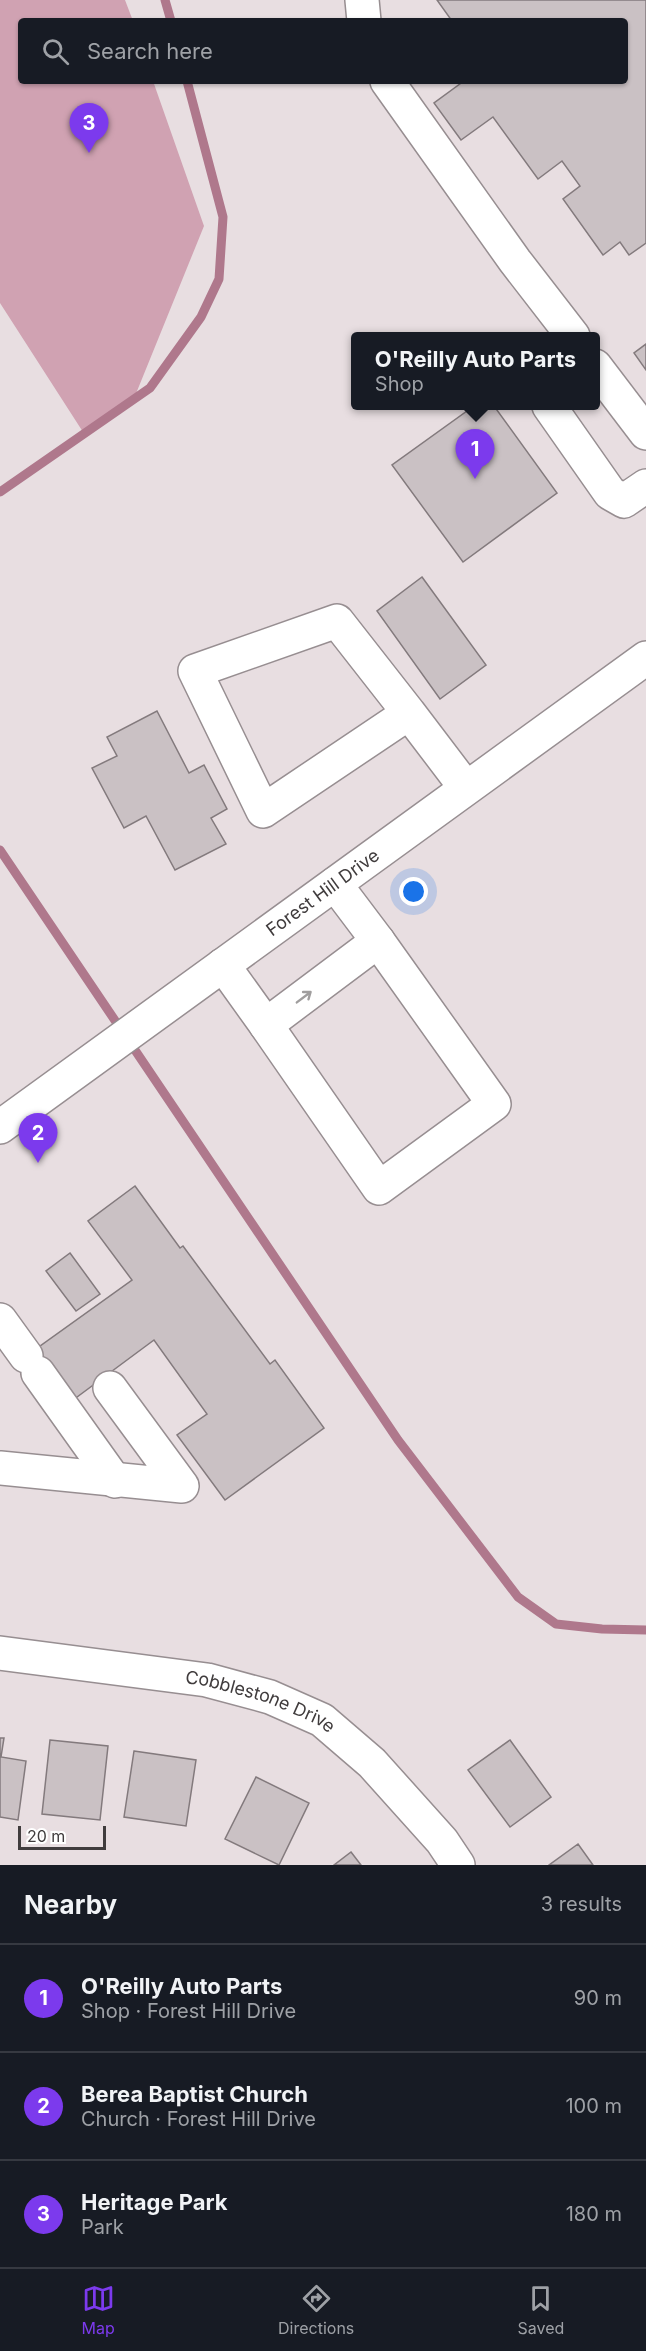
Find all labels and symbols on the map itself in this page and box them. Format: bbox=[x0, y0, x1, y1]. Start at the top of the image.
pin: 3 bbox=[70, 104, 109, 153]
pin: 1 bbox=[456, 430, 494, 479]
street label: Forest Hill Drive bbox=[262, 844, 383, 940]
your location bbox=[399, 877, 428, 906]
one-way arrow bbox=[296, 990, 312, 1003]
pin: 2 bbox=[18, 1114, 57, 1163]
street label: Cobblestone Drive bbox=[184, 1666, 340, 1737]
scale bar bbox=[18, 1823, 106, 1850]

